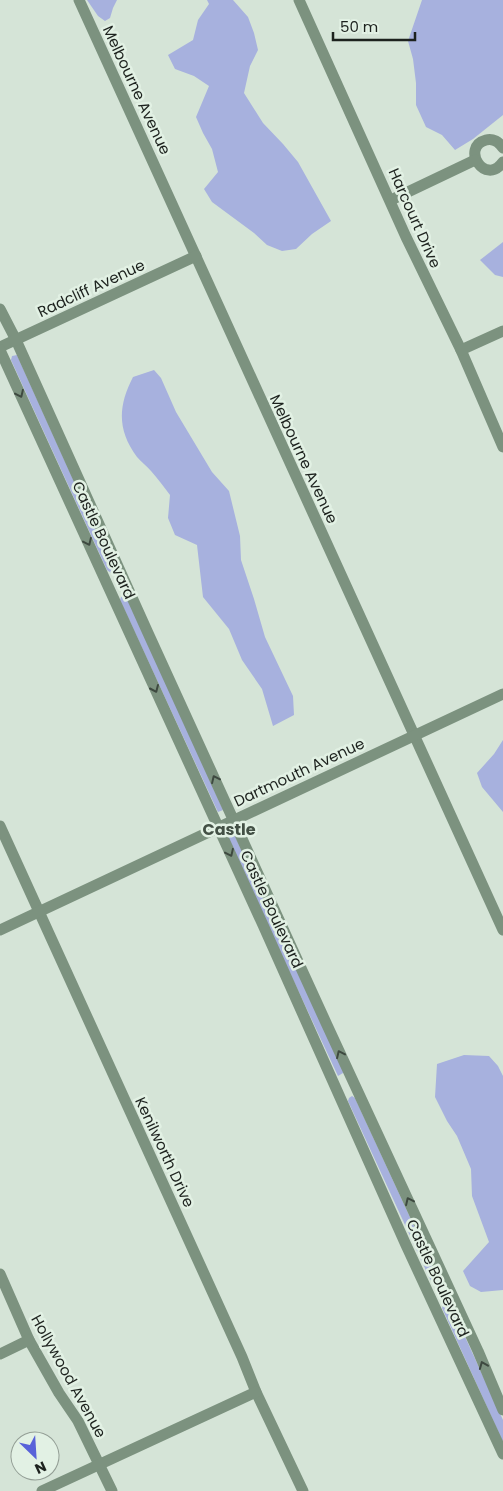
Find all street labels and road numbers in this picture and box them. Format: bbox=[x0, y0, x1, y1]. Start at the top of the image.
street label: Melbourne Avenue bbox=[98, 22, 176, 158]
street label: Harcourt Drive bbox=[384, 165, 446, 271]
street label: Radcliff Avenue bbox=[34, 254, 148, 322]
street label: Melbourne Avenue bbox=[265, 391, 343, 527]
street label: Castle Boulevard bbox=[68, 478, 140, 602]
street label: Dartmouth Avenue bbox=[230, 733, 368, 811]
street label: Castle Boulevard bbox=[236, 847, 308, 971]
street label: Kenilworth Drive bbox=[130, 1093, 200, 1211]
street label: Castle Boulevard bbox=[402, 1216, 474, 1340]
street label: Hollywood Avenue bbox=[26, 1311, 112, 1441]

